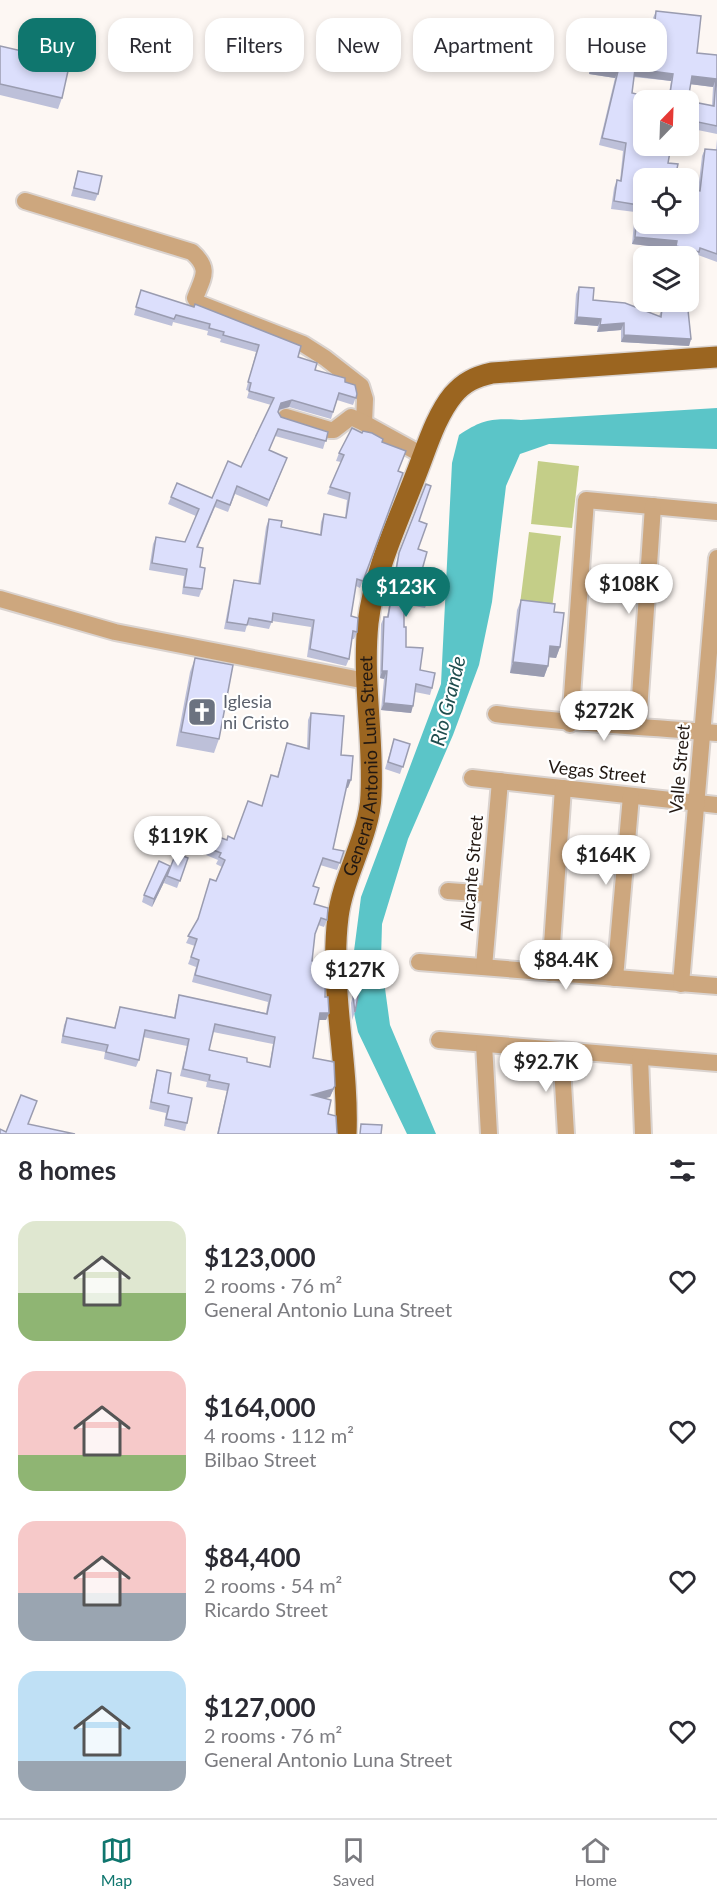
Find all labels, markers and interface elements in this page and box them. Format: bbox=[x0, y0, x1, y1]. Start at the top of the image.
chip: Buy bbox=[18, 18, 96, 72]
chip: Rent bbox=[108, 18, 193, 72]
chip: Filters bbox=[205, 18, 304, 72]
chip: New bbox=[316, 18, 401, 72]
chip: Apartment bbox=[413, 18, 554, 72]
chip: House bbox=[566, 18, 667, 72]
north arrow bbox=[633, 90, 699, 156]
map controls bbox=[633, 90, 699, 312]
button: locate bbox=[633, 168, 699, 234]
button: layers bbox=[633, 246, 699, 312]
pin: $108K bbox=[587, 564, 671, 615]
pin: $123K bbox=[364, 567, 448, 618]
text: $108K bbox=[599, 571, 659, 595]
text: $123K bbox=[376, 574, 436, 598]
water label: Rio Grande bbox=[424, 653, 470, 748]
street label: General Antonio Luna Street bbox=[337, 655, 382, 879]
place label: Iglesia ni Cristo bbox=[223, 690, 289, 733]
pin: $272K bbox=[562, 691, 646, 742]
church icon: Iglesia ni Cristo bbox=[186, 696, 218, 728]
text: $272K bbox=[574, 698, 634, 722]
street label: Valle Street bbox=[664, 723, 694, 815]
street label: Vegas Street bbox=[547, 755, 648, 787]
street label: Alicante Street bbox=[455, 814, 487, 932]
pin: $119K bbox=[136, 816, 220, 867]
text: $119K bbox=[148, 823, 208, 847]
pin: $164K bbox=[564, 835, 648, 886]
text: $164K bbox=[576, 842, 636, 866]
pin: $84.4K bbox=[517, 940, 615, 991]
text: $84.4K bbox=[534, 947, 598, 971]
pin: $127K bbox=[313, 950, 397, 1001]
text: $127K bbox=[325, 957, 385, 981]
pin: $92.7K bbox=[497, 1042, 595, 1093]
text: $92.7K bbox=[514, 1049, 578, 1073]
text: 8 homes bbox=[18, 1154, 116, 1186]
icon: filters bbox=[666, 1154, 699, 1187]
text: $123,000 bbox=[204, 1241, 316, 1273]
icon: home bbox=[66, 1245, 138, 1317]
icon: heart bbox=[666, 1265, 699, 1298]
text: 2 rooms · 76 m² bbox=[204, 1273, 342, 1297]
text: General Antonio Luna Street bbox=[204, 1297, 452, 1321]
text: $164,000 bbox=[204, 1391, 316, 1423]
icon: home bbox=[66, 1395, 138, 1467]
icon: heart bbox=[666, 1415, 699, 1448]
text: 4 rooms · 112 m² bbox=[204, 1423, 354, 1447]
text: Bilbao Street bbox=[204, 1447, 317, 1471]
text: $84,400 bbox=[204, 1541, 301, 1573]
icon: home bbox=[66, 1545, 138, 1617]
icon: heart bbox=[666, 1565, 699, 1598]
text: 2 rooms · 54 m² bbox=[204, 1573, 342, 1597]
text: Ricardo Street bbox=[204, 1597, 328, 1621]
text: $127,000 bbox=[204, 1691, 316, 1723]
icon: home bbox=[66, 1695, 138, 1767]
icon: heart bbox=[666, 1715, 699, 1748]
text: 2 rooms · 76 m² bbox=[204, 1723, 342, 1747]
text: General Antonio Luna Street bbox=[204, 1747, 452, 1771]
tab: Map bbox=[100, 1834, 133, 1889]
tab: Saved bbox=[333, 1834, 375, 1889]
tab: Home bbox=[574, 1834, 617, 1889]

